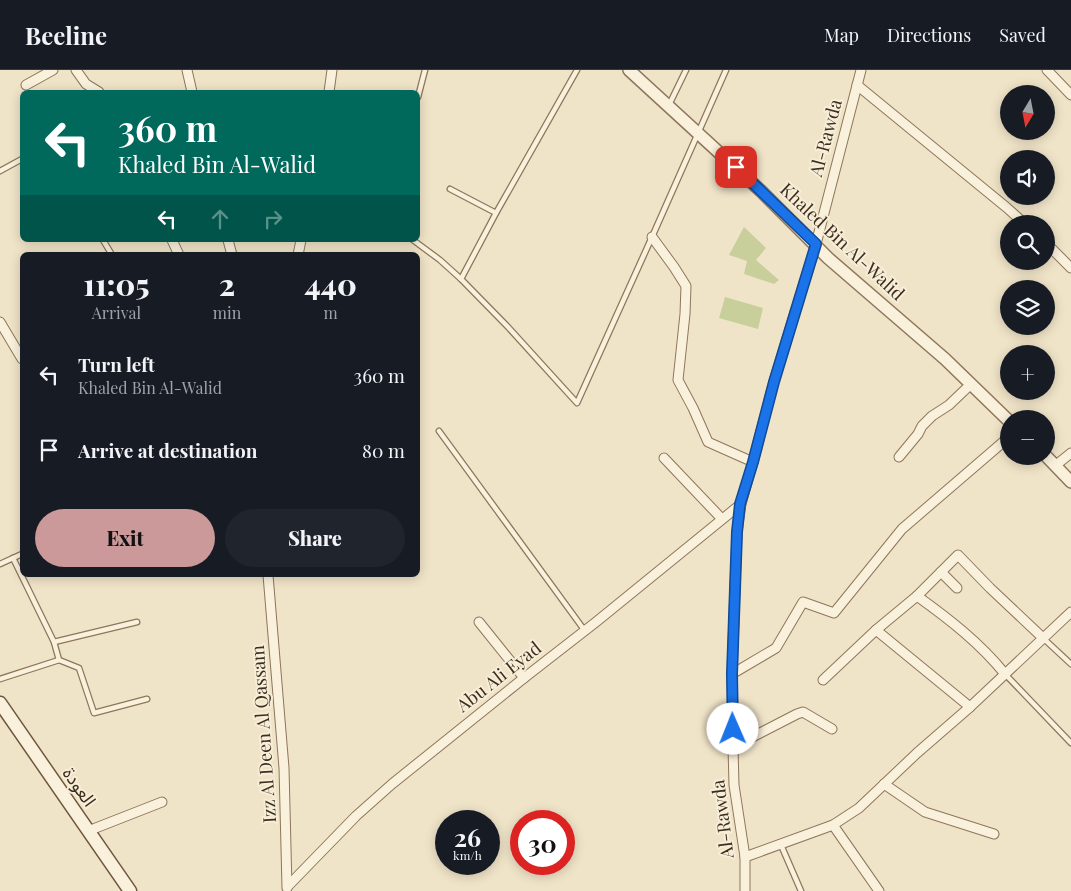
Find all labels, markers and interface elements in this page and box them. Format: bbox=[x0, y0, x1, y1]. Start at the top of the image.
text: Beeline bbox=[25, 19, 107, 51]
text: Map bbox=[824, 23, 859, 47]
text: Directions bbox=[887, 23, 971, 47]
text: Saved bbox=[999, 23, 1046, 47]
north arrow bbox=[1000, 85, 1055, 140]
map controls bbox=[1000, 85, 1055, 465]
street label: Al-Rawda bbox=[803, 96, 847, 180]
text: 360 m bbox=[118, 104, 217, 151]
icon: left bbox=[35, 110, 100, 175]
pin bbox=[715, 146, 757, 188]
text: Khaled Bin Al-Walid bbox=[118, 149, 316, 179]
button: sound bbox=[1000, 150, 1055, 205]
icon: arrive bbox=[722, 153, 750, 181]
street label: Khaled Bin Al-Walid bbox=[775, 177, 911, 306]
icon: left bbox=[153, 205, 181, 233]
icon: ahead bbox=[206, 205, 234, 233]
icon: right bbox=[259, 205, 287, 233]
button: search bbox=[1000, 215, 1055, 270]
text: 11:05 bbox=[83, 264, 150, 304]
text: 2 bbox=[219, 264, 235, 304]
text: 440 bbox=[305, 264, 357, 304]
button: layers bbox=[1000, 280, 1055, 335]
text: Arrival bbox=[92, 302, 141, 323]
text: min bbox=[213, 302, 241, 323]
text: m bbox=[324, 302, 338, 323]
button: + bbox=[1000, 345, 1055, 400]
text: Turn left bbox=[78, 351, 155, 377]
icon: left bbox=[35, 361, 63, 389]
text: 360 m bbox=[354, 362, 405, 388]
text: Khaled Bin Al-Walid bbox=[78, 377, 222, 398]
button: − bbox=[1000, 410, 1055, 465]
icon: arrive bbox=[35, 436, 63, 464]
text: Arrive at destination bbox=[78, 437, 258, 463]
text: 80 m bbox=[362, 437, 405, 463]
button: Exit bbox=[35, 509, 215, 567]
button: Share bbox=[225, 509, 405, 567]
street label: Abu Ali Eyad bbox=[450, 635, 546, 717]
street label: Izz Al Deen Al Qassam bbox=[245, 644, 281, 824]
position arrow bbox=[706, 702, 758, 754]
street label: العودة bbox=[58, 762, 102, 811]
street label: Al-Rawda bbox=[705, 778, 739, 861]
speed limit sign: 30 bbox=[510, 810, 575, 875]
text: 26 bbox=[454, 820, 481, 853]
text: km/h bbox=[453, 847, 482, 863]

